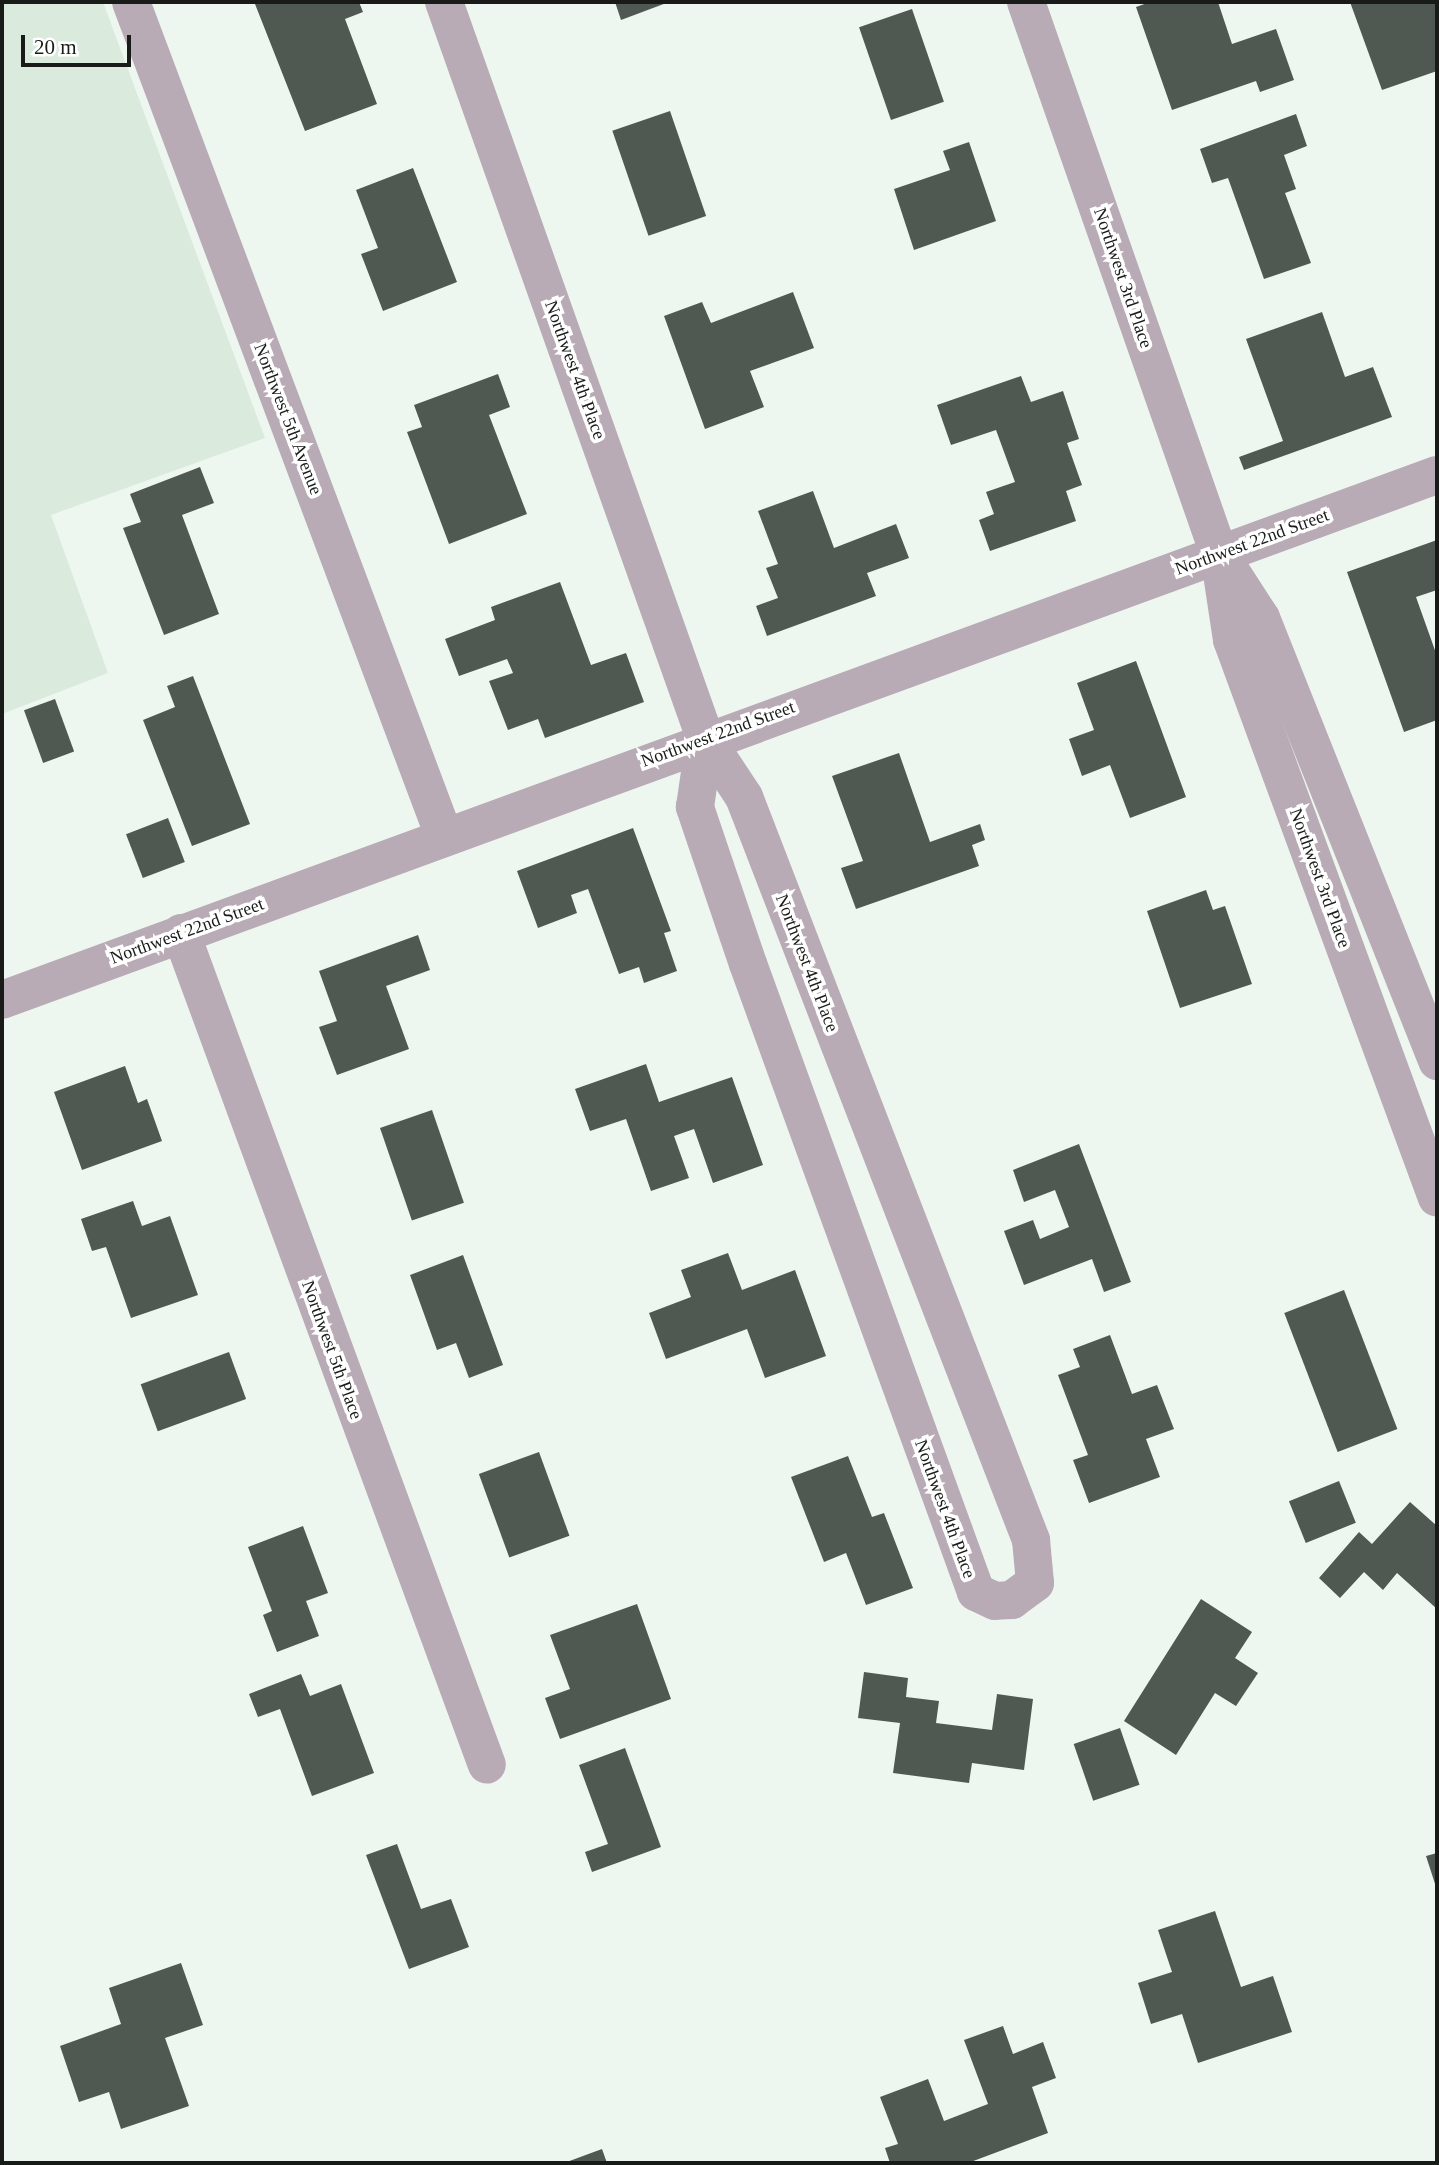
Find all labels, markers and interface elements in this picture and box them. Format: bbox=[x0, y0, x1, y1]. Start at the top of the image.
scale bar bbox=[24, 21, 135, 65]
text: 20 m bbox=[34, 35, 77, 59]
street label: Northwest 3rd Place bbox=[1089, 205, 1157, 351]
street label: Northwest 4th Place bbox=[540, 298, 610, 442]
street label: Northwest 5th Avenue bbox=[249, 340, 327, 498]
street label: Northwest 22nd Street bbox=[1172, 504, 1332, 580]
street label: Northwest 22nd Street bbox=[638, 696, 798, 772]
street label: Northwest 3rd Place bbox=[1285, 805, 1355, 951]
street label: Northwest 4th Place bbox=[771, 891, 843, 1035]
street label: Northwest 22nd Street bbox=[107, 893, 267, 969]
street label: Northwest 5th Place bbox=[297, 1278, 367, 1422]
street label: Northwest 4th Place bbox=[910, 1437, 980, 1581]

